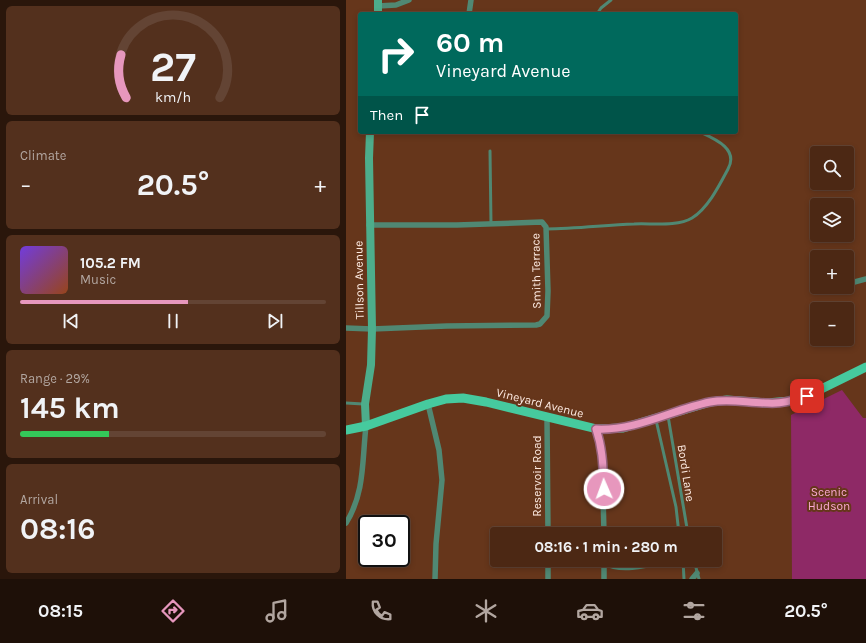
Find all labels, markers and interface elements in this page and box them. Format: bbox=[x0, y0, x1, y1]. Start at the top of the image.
text: 60 m bbox=[436, 26, 504, 59]
icon: right bbox=[370, 28, 422, 80]
text: 27 bbox=[150, 43, 196, 91]
text: Vineyard Avenue bbox=[436, 60, 571, 82]
text: km/h bbox=[155, 89, 191, 106]
icon: arrive bbox=[411, 104, 433, 126]
text: Then bbox=[370, 106, 403, 124]
map controls bbox=[810, 146, 854, 346]
button: search bbox=[810, 146, 854, 190]
text: Climate bbox=[20, 148, 66, 163]
text: 20.5° bbox=[137, 167, 209, 203]
text: − bbox=[20, 172, 32, 198]
text: + bbox=[314, 172, 326, 198]
button: layers bbox=[810, 198, 854, 242]
street label: Smith Terrace bbox=[528, 233, 544, 309]
street label: Tillson Avenue bbox=[351, 241, 367, 319]
button: + bbox=[810, 250, 854, 294]
text: 105.2 FM bbox=[80, 254, 141, 272]
text: Music bbox=[80, 272, 116, 287]
button: − bbox=[810, 302, 854, 346]
icon: previous bbox=[60, 310, 82, 332]
icon: pause bbox=[162, 310, 184, 332]
icon: next bbox=[264, 310, 286, 332]
text: Range · 29% bbox=[20, 371, 90, 386]
pin bbox=[790, 379, 824, 413]
street label: Vineyard Avenue bbox=[495, 385, 585, 421]
icon: arrive bbox=[796, 385, 818, 407]
text: 145 km bbox=[20, 390, 120, 426]
street label: Reservoir Road bbox=[530, 435, 544, 517]
street label: Bordi Lane bbox=[675, 444, 697, 502]
position arrow bbox=[583, 468, 625, 510]
park label: Scenic Hudson bbox=[808, 485, 850, 513]
text: Arrival bbox=[20, 492, 58, 507]
text: 08:16 bbox=[20, 511, 95, 547]
speed limit sign: 30 bbox=[358, 515, 410, 567]
text: 08:16 · 1 min · 280 m bbox=[534, 538, 678, 556]
icon: directions bbox=[159, 597, 187, 625]
icon: music bbox=[263, 597, 291, 625]
icon: phone bbox=[367, 597, 395, 625]
icon: climate bbox=[472, 597, 500, 625]
icon: car bbox=[576, 597, 604, 625]
icon: filters bbox=[680, 597, 708, 625]
text: 08:15 bbox=[38, 600, 83, 622]
text: 20.5° bbox=[784, 600, 828, 622]

